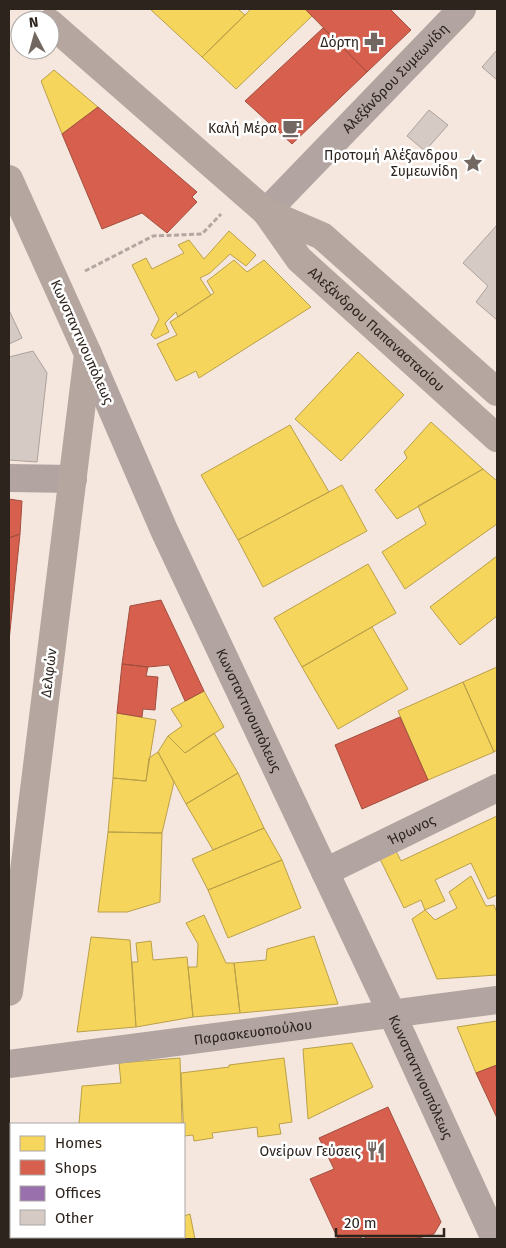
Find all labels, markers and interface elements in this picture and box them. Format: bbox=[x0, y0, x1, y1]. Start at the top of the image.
north arrow bbox=[10, 10, 60, 60]
text: N bbox=[28, 14, 39, 32]
street label: Αλεξάνδρου Συμεωνίδη bbox=[339, 20, 452, 136]
pharmacy icon: Δόρτη bbox=[363, 31, 385, 53]
place label: Δόρτη bbox=[320, 34, 359, 51]
cafe icon: Καλή Μέρα bbox=[281, 117, 303, 139]
place label: Καλή Μέρα bbox=[208, 120, 277, 137]
place label: Προτομή Αλέξανδρου Συμεωνίδη bbox=[324, 147, 458, 180]
place icon: Προτομή Αλέξανδρου Συμεωνίδη bbox=[462, 152, 484, 174]
street label: Αλεξάνδρου Παπαναστασίου bbox=[305, 263, 448, 395]
street label: Κωνσταντινουπόλεως bbox=[47, 277, 117, 407]
street label: Κωνσταντινουπόλεως bbox=[213, 646, 286, 775]
street label: Δελφών bbox=[38, 647, 60, 699]
street label: Ήρωνος bbox=[384, 811, 438, 849]
street label: Κωνσταντινουπόλεως bbox=[385, 1012, 457, 1142]
street label: Παρασκευοπούλου bbox=[193, 1016, 313, 1048]
legend bbox=[10, 1123, 185, 1238]
text: Homes bbox=[55, 1134, 102, 1152]
restaurant icon: Ονείρων Γεύσεις bbox=[365, 1140, 387, 1162]
place label: Ονείρων Γεύσεις bbox=[259, 1143, 361, 1160]
text: Shops bbox=[55, 1159, 97, 1177]
text: Offices bbox=[55, 1184, 101, 1202]
scale bar bbox=[336, 1206, 444, 1238]
text: Other bbox=[55, 1209, 94, 1227]
text: 20 m bbox=[344, 1214, 377, 1232]

